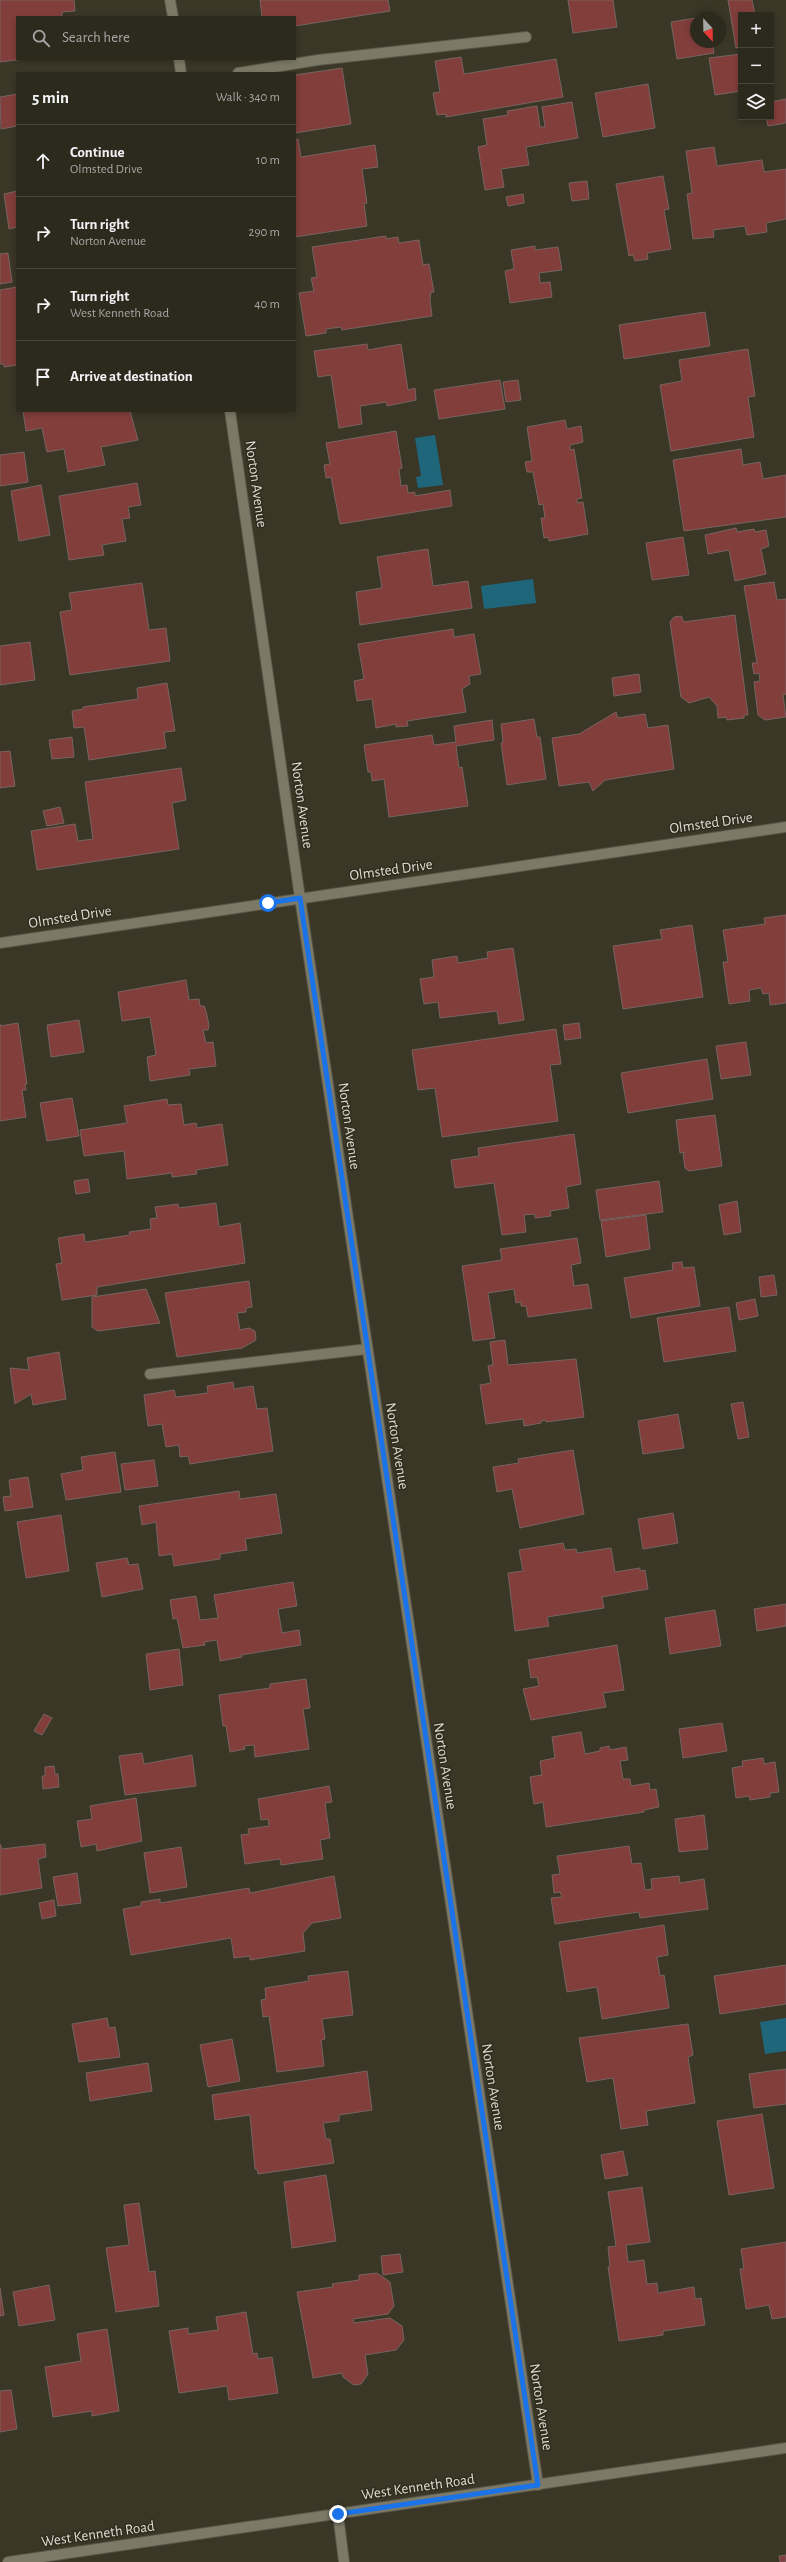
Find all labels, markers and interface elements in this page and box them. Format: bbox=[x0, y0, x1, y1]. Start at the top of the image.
north arrow bbox=[690, 12, 726, 48]
map controls bbox=[738, 12, 774, 120]
button: + bbox=[738, 12, 774, 48]
search box bbox=[16, 16, 296, 60]
icon: search bbox=[30, 27, 52, 49]
text: Search here bbox=[62, 30, 130, 45]
button: − bbox=[738, 48, 774, 84]
button: layers bbox=[738, 84, 774, 120]
text: 5 min bbox=[32, 89, 69, 106]
text: Walk · 340 m bbox=[216, 91, 280, 104]
text: Continue bbox=[70, 145, 125, 160]
icon: ahead bbox=[32, 150, 54, 172]
text: 10 m bbox=[256, 154, 280, 167]
text: Olmsted Drive bbox=[70, 163, 143, 176]
text: Turn right bbox=[70, 217, 129, 232]
icon: right bbox=[32, 222, 54, 244]
text: 290 m bbox=[249, 226, 280, 239]
text: Norton Avenue bbox=[70, 235, 146, 248]
text: Turn right bbox=[70, 289, 129, 304]
icon: right bbox=[32, 294, 54, 316]
text: 40 m bbox=[254, 298, 280, 311]
text: West Kenneth Road bbox=[70, 307, 169, 320]
icon: arrive bbox=[32, 366, 54, 388]
text: Arrive at destination bbox=[70, 369, 193, 384]
street label: Norton Avenue bbox=[242, 440, 270, 529]
street label: Norton Avenue bbox=[288, 761, 316, 850]
street label: Olmsted Drive bbox=[669, 810, 754, 836]
street label: Olmsted Drive bbox=[349, 857, 434, 883]
route start bbox=[259, 894, 277, 912]
street label: Olmsted Drive bbox=[27, 903, 113, 931]
street label: Norton Avenue bbox=[335, 1082, 363, 1171]
street label: Norton Avenue bbox=[383, 1401, 411, 1491]
street label: Norton Avenue bbox=[431, 1721, 459, 1811]
street label: Norton Avenue bbox=[479, 2042, 507, 2132]
street label: Norton Avenue bbox=[527, 2362, 555, 2452]
street label: West Kenneth Road bbox=[360, 2472, 476, 2502]
route end bbox=[329, 2505, 347, 2523]
street label: West Kenneth Road bbox=[40, 2519, 156, 2549]

